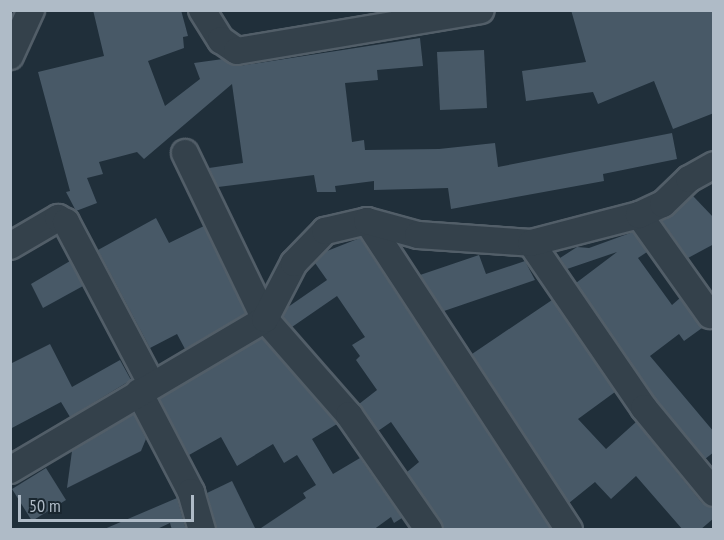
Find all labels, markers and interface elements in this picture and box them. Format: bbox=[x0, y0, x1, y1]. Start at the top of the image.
scale bar bbox=[21, 483, 196, 521]
text: 50 m bbox=[29, 494, 61, 517]

